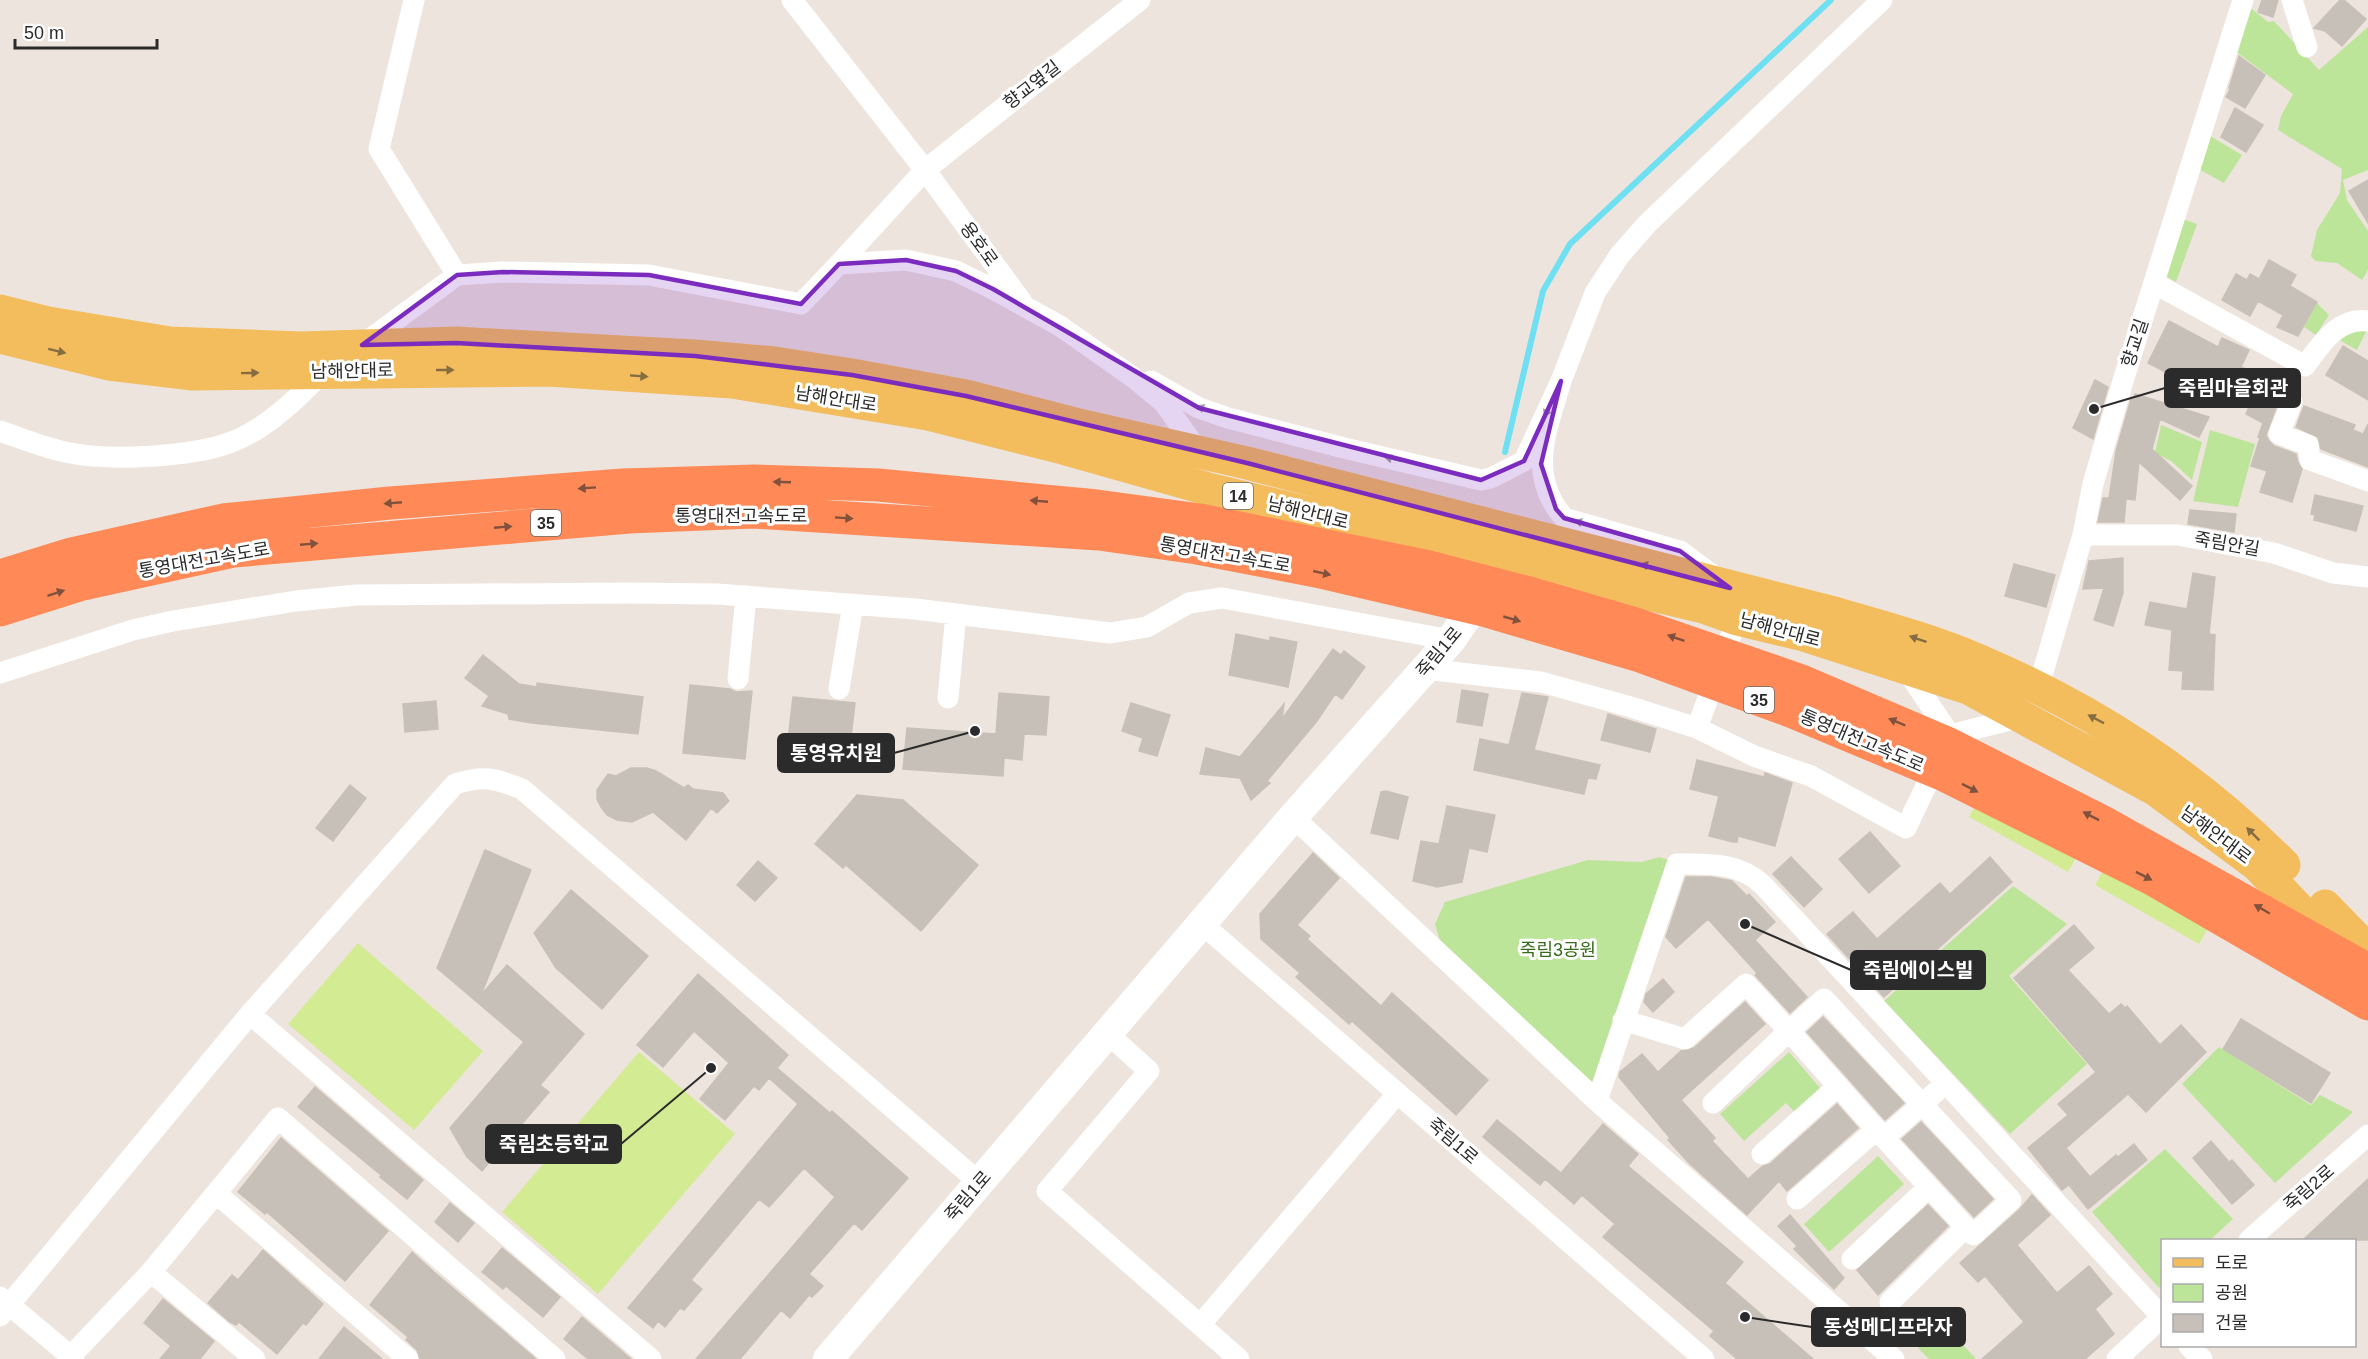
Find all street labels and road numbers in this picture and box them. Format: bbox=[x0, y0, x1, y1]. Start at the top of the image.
street label: 향교옆길 bbox=[1000, 57, 1064, 113]
street label: 용호로 bbox=[956, 218, 1002, 270]
street label: 향교길 bbox=[2118, 316, 2152, 370]
street label: 남해안대로 bbox=[310, 360, 394, 382]
street label: 남해안대로 bbox=[794, 383, 878, 415]
road number: 14 bbox=[1223, 483, 1253, 509]
street label: 남해안대로 bbox=[1265, 493, 1351, 533]
street label: 통영대전고속도로 bbox=[675, 506, 807, 526]
road number: 35 bbox=[531, 510, 561, 536]
street label: 죽림안길 bbox=[2193, 528, 2261, 560]
street label: 통영대전고속도로 bbox=[1158, 534, 1292, 576]
street label: 통영대전고속도로 bbox=[137, 539, 271, 581]
street label: 남해안대로 bbox=[1737, 610, 1823, 650]
street label: 죽림1로 bbox=[1412, 623, 1466, 681]
road number: 35 bbox=[1744, 687, 1774, 713]
street label: 통영대전고속도로 bbox=[1797, 706, 1927, 776]
street label: 남해안대로 bbox=[2177, 802, 2255, 868]
street label: 죽림1로 bbox=[1424, 1114, 1482, 1168]
street label: 죽림2로 bbox=[2280, 1161, 2338, 1215]
street label: 죽림1로 bbox=[941, 1167, 995, 1225]

